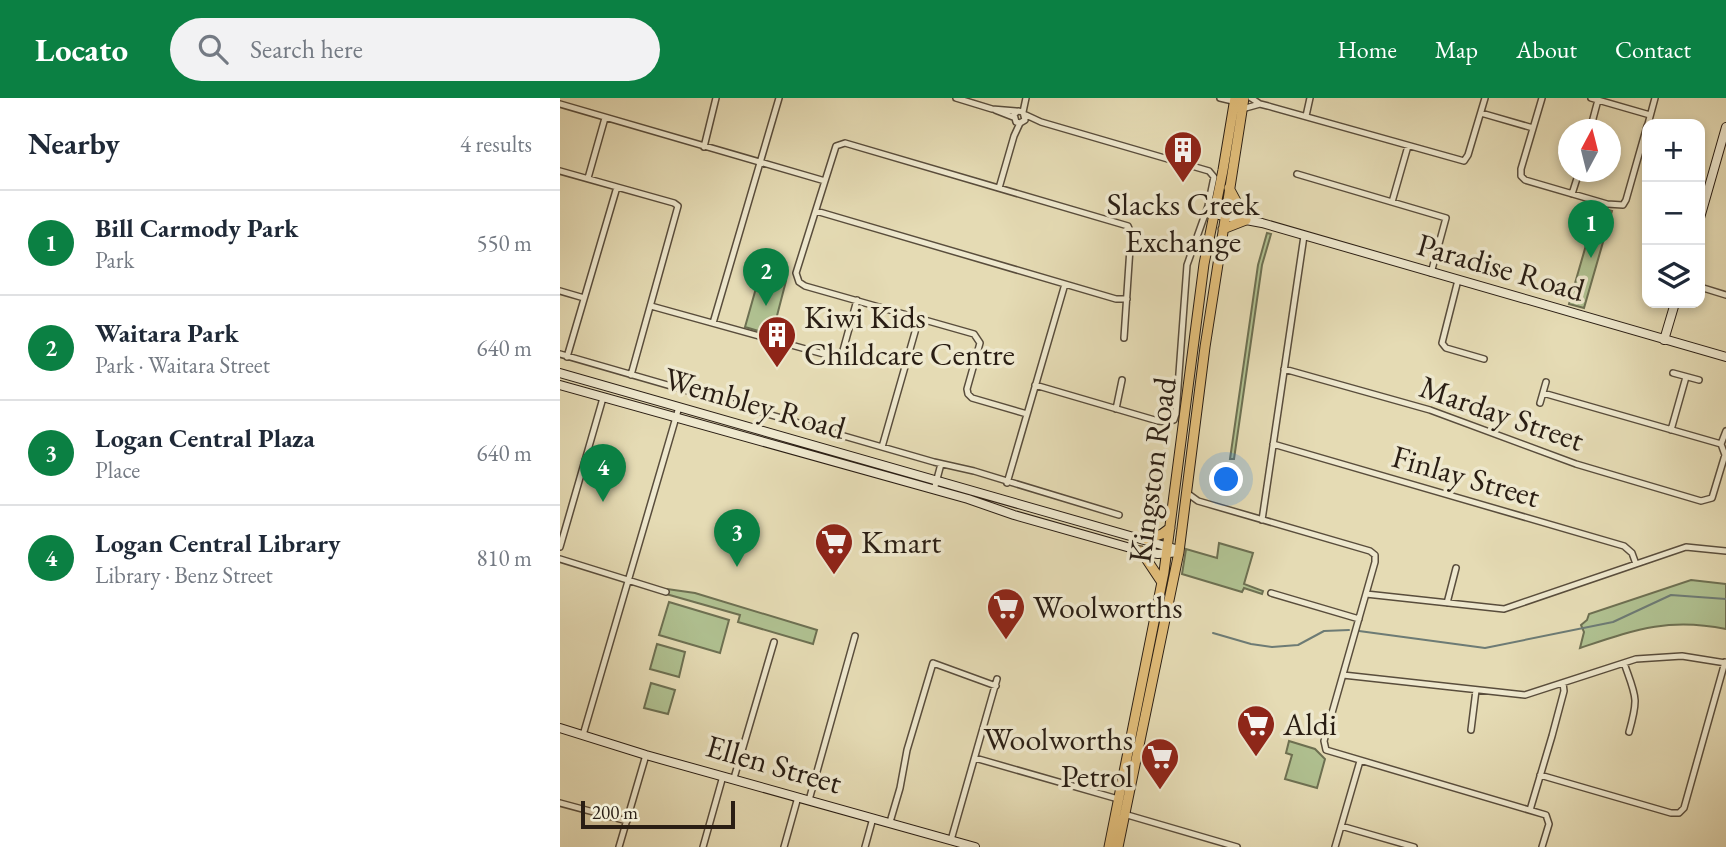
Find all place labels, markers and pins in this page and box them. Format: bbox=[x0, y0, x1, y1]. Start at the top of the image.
building icon: Slacks Creek Exchange bbox=[1162, 129, 1204, 184]
place label: Slacks Creek Exchange bbox=[1106, 183, 1261, 262]
pin: 1 bbox=[1568, 200, 1614, 258]
pin: 2 bbox=[743, 248, 789, 306]
place label: Kiwi Kids Childcare Centre bbox=[804, 296, 1015, 375]
building icon: Kiwi Kids Childcare Centre bbox=[756, 314, 798, 369]
pin: 4 bbox=[580, 444, 626, 502]
pin: 3 bbox=[714, 509, 760, 567]
supermarket icon: Kmart bbox=[813, 521, 855, 576]
place label: Kmart bbox=[861, 521, 941, 563]
supermarket icon: Woolworths bbox=[985, 586, 1027, 641]
place label: Woolworths bbox=[1033, 586, 1183, 628]
supermarket icon: Aldi bbox=[1235, 703, 1277, 758]
place label: Aldi bbox=[1282, 703, 1337, 745]
place label: Woolworths Petrol bbox=[983, 718, 1133, 797]
supermarket icon: Woolworths Petrol bbox=[1139, 736, 1181, 791]

